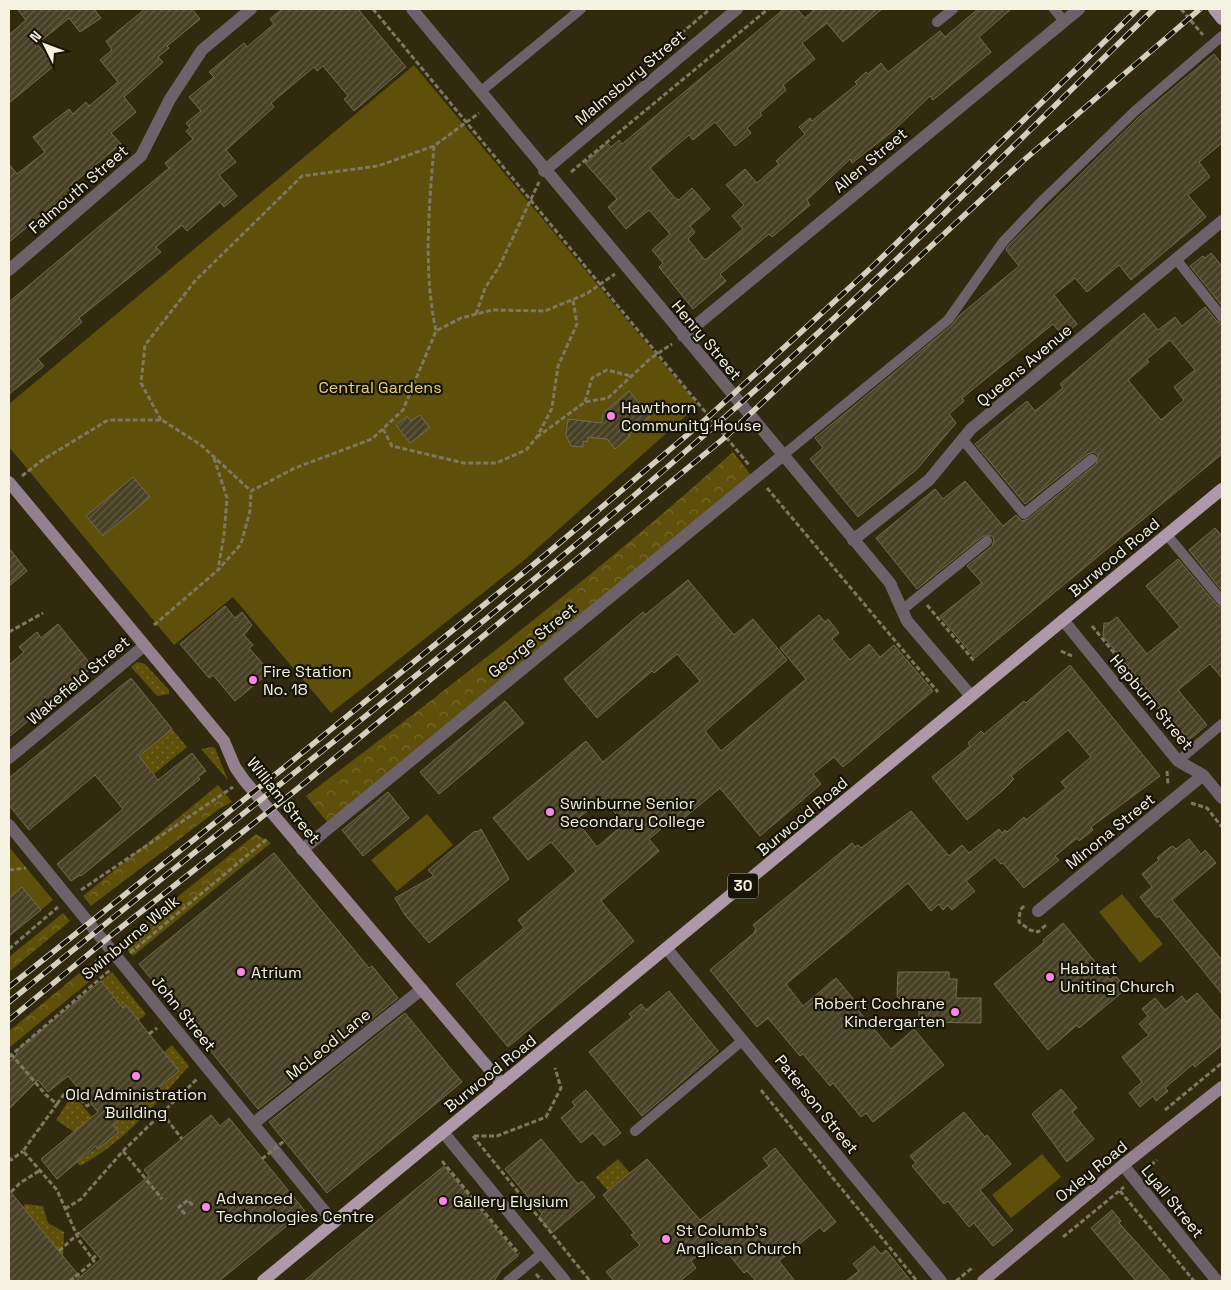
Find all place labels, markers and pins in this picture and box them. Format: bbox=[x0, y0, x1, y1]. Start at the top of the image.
place label: Hawthorn Community House bbox=[621, 397, 761, 436]
marker: Hawthorn Community House bbox=[605, 410, 617, 422]
place label: Fire Station No. 18 bbox=[263, 661, 352, 700]
marker: Fire Station No. 18 bbox=[247, 674, 259, 686]
place label: Swinburne Senior Secondary College bbox=[560, 793, 705, 832]
marker: Swinburne Senior Secondary College bbox=[544, 806, 556, 818]
place label: Habitat Uniting Church bbox=[1060, 958, 1175, 997]
place label: Atrium bbox=[251, 962, 302, 983]
marker: Atrium bbox=[235, 966, 247, 978]
marker: Habitat Uniting Church bbox=[1044, 971, 1056, 983]
place label: Robert Cochrane Kindergarten bbox=[814, 993, 945, 1032]
marker: Robert Cochrane Kindergarten bbox=[949, 1006, 961, 1018]
marker: Old Administration Building bbox=[130, 1070, 142, 1082]
place label: Old Administration Building bbox=[65, 1084, 207, 1123]
place label: Advanced Technologies Centre bbox=[216, 1188, 374, 1227]
place label: Gallery Elysium bbox=[453, 1191, 569, 1212]
marker: Gallery Elysium bbox=[437, 1195, 449, 1207]
marker: Advanced Technologies Centre bbox=[200, 1201, 212, 1213]
place label: St Columb's Anglican Church bbox=[676, 1220, 802, 1259]
marker: St Columb's Anglican Church bbox=[660, 1233, 672, 1245]

